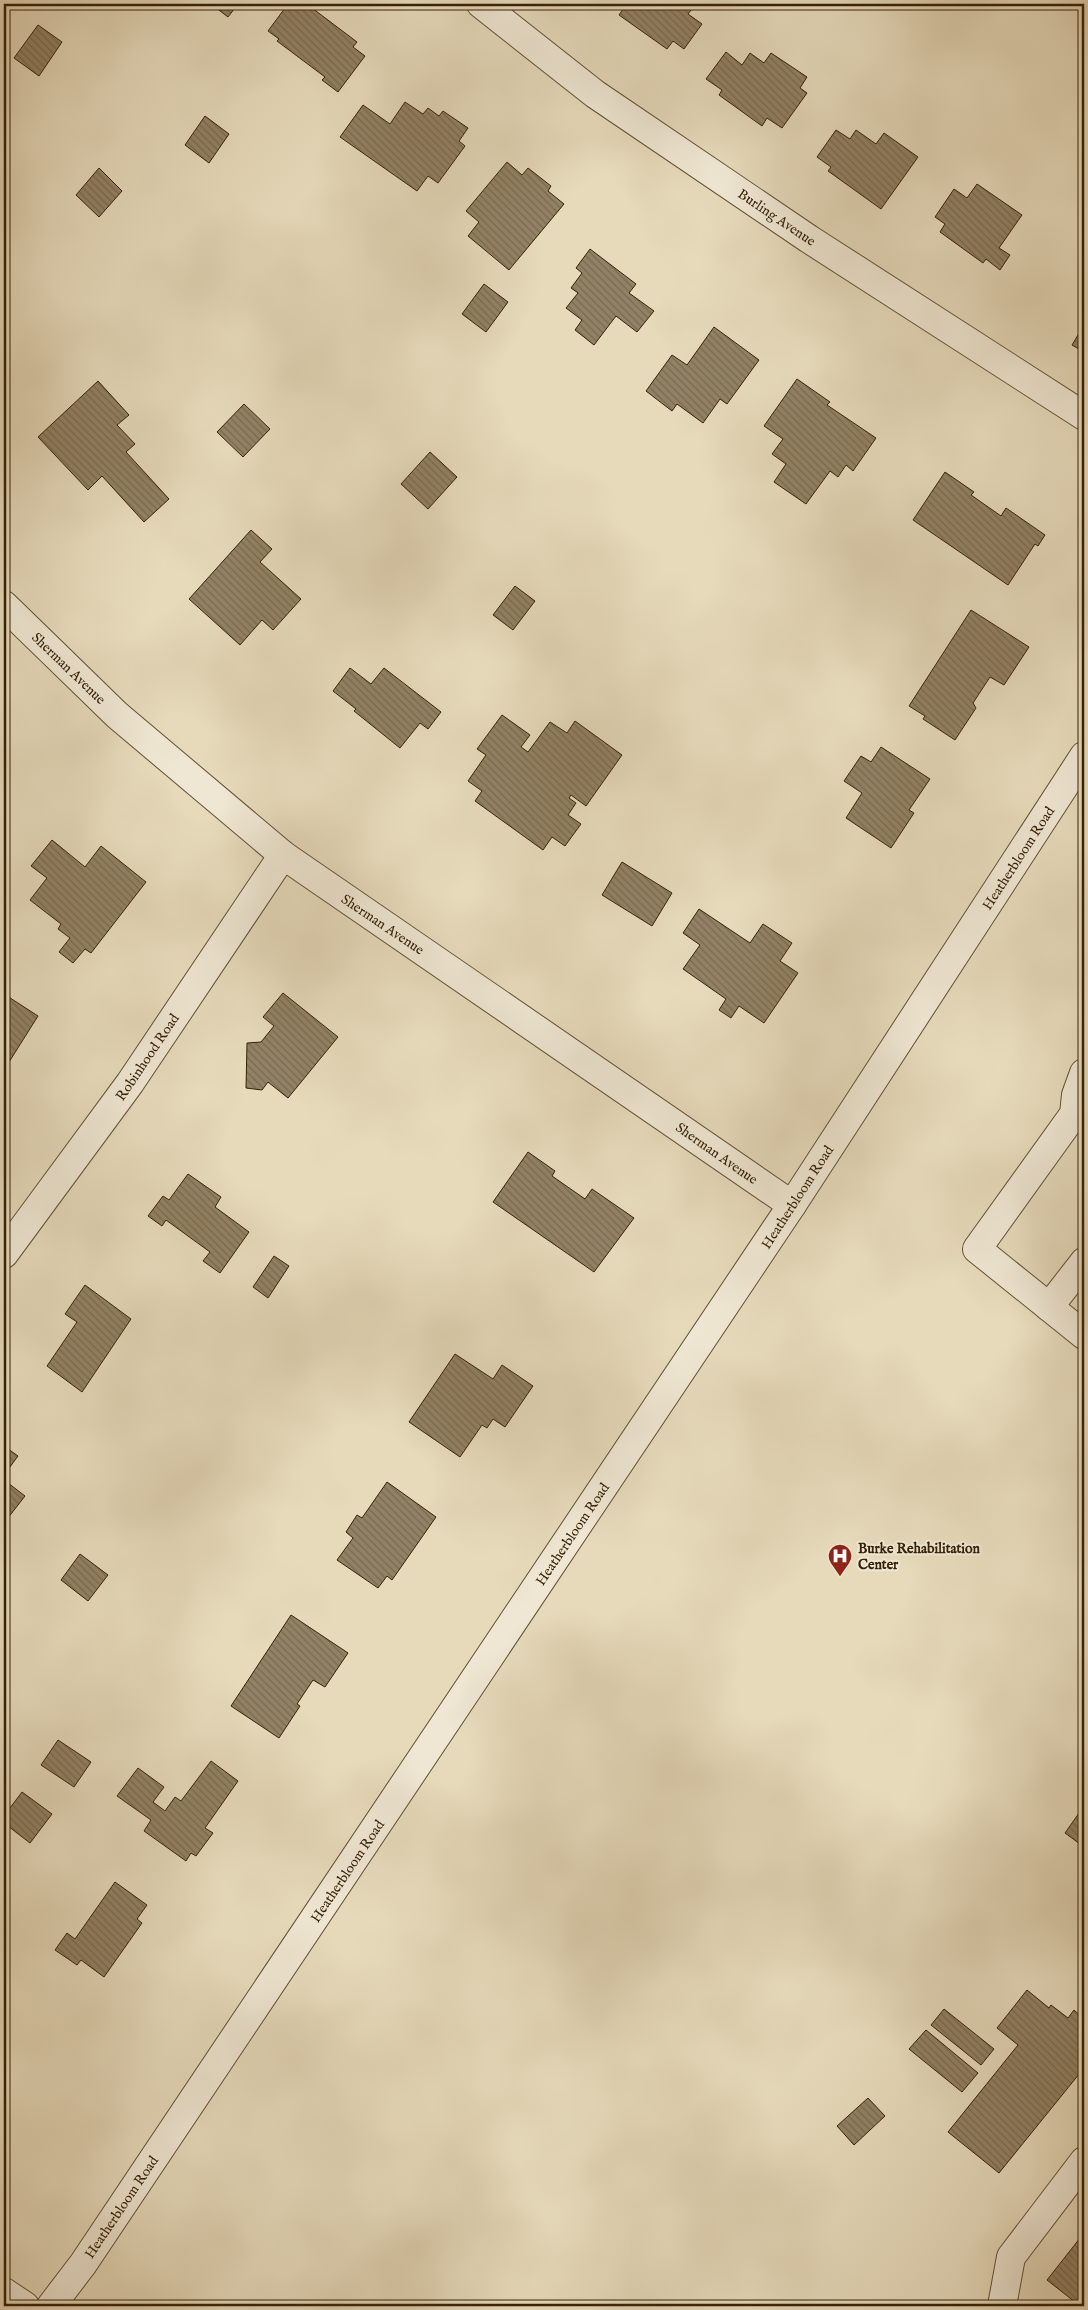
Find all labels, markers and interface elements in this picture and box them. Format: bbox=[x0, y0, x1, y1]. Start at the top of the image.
street label: Burling Avenue bbox=[734, 185, 819, 251]
street label: Sherman Avenue bbox=[27, 629, 110, 709]
street label: Heatherbloom Road bbox=[979, 803, 1059, 914]
street label: Sherman Avenue bbox=[337, 890, 428, 960]
street label: Robinhood Road bbox=[112, 1010, 184, 1105]
street label: Sherman Avenue bbox=[672, 1119, 762, 1189]
street label: Heatherbloom Road bbox=[758, 1142, 838, 1253]
street label: Heatherbloom Road bbox=[532, 1479, 614, 1589]
place label: Burke Rehabilitation Center bbox=[858, 1540, 981, 1574]
hospital icon: Burke Rehabilitation Center bbox=[827, 1543, 853, 1577]
street label: Heatherbloom Road bbox=[307, 1816, 389, 1926]
street label: Heatherbloom Road bbox=[81, 2152, 163, 2262]

